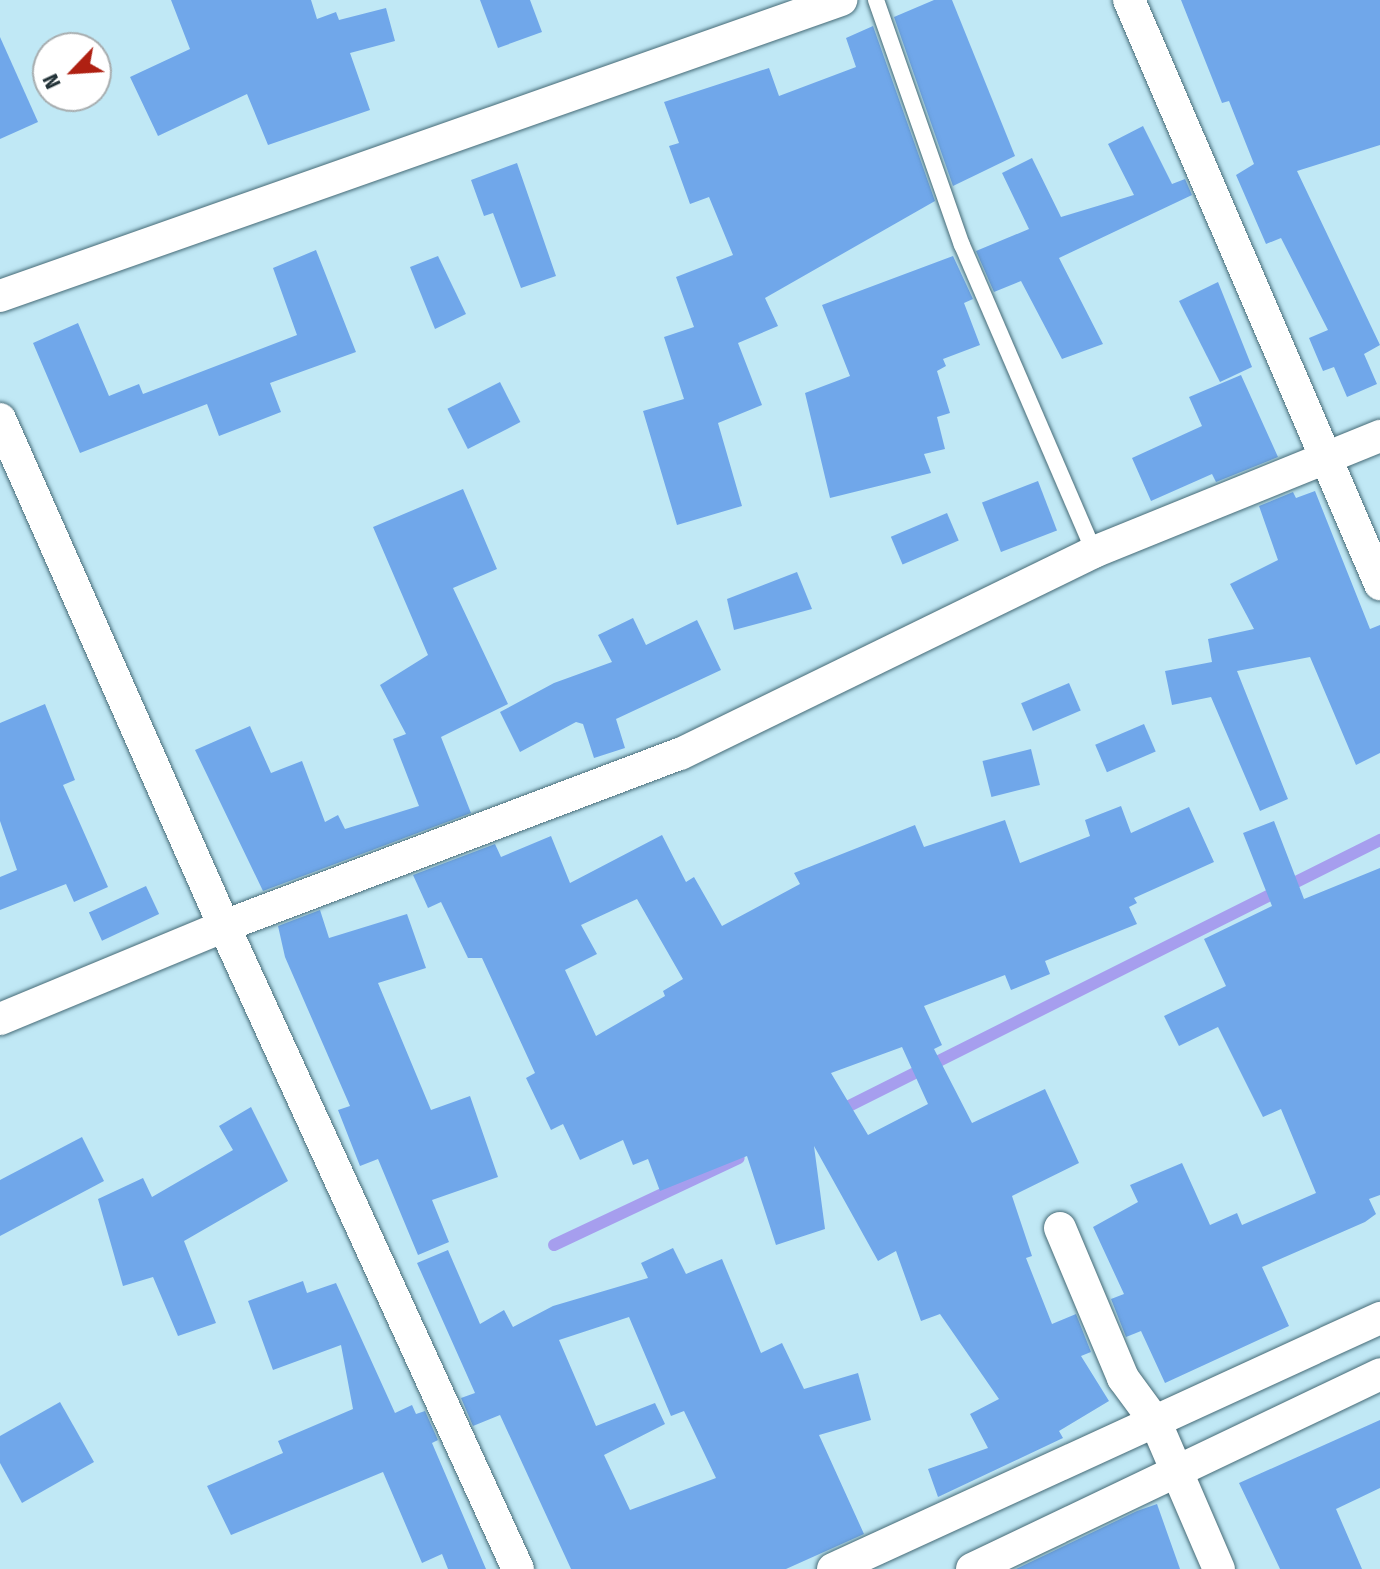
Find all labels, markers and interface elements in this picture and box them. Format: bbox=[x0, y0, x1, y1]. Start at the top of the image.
north arrow bbox=[32, 32, 112, 112]
text: N bbox=[37, 70, 67, 93]

